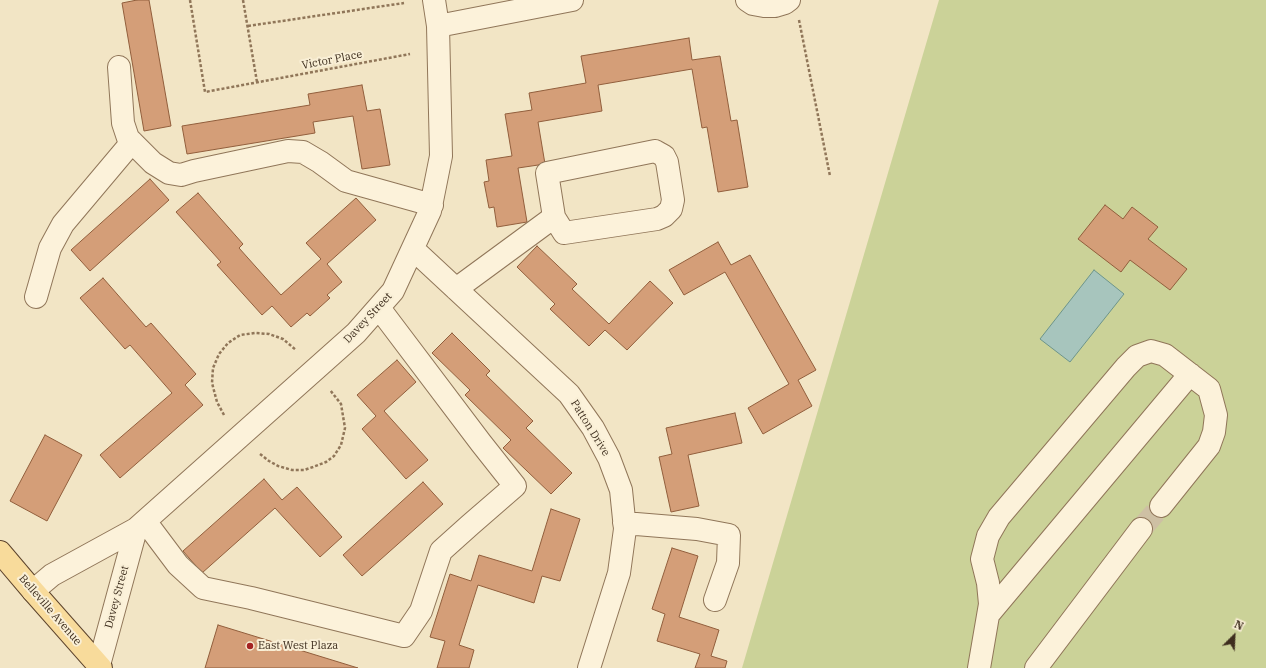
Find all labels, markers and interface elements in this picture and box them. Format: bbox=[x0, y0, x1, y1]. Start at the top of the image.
street label: Victor Place bbox=[301, 48, 363, 72]
street label: Davey Street bbox=[341, 290, 395, 346]
street label: Patton Drive bbox=[567, 397, 613, 459]
street label: Davey Street bbox=[102, 564, 132, 630]
street label: Belleville Avenue bbox=[16, 572, 84, 648]
north arrow bbox=[1214, 616, 1254, 656]
text: N bbox=[1232, 617, 1246, 633]
place label: East West Plaza bbox=[258, 639, 338, 653]
marker: East West Plaza bbox=[245, 641, 255, 651]

